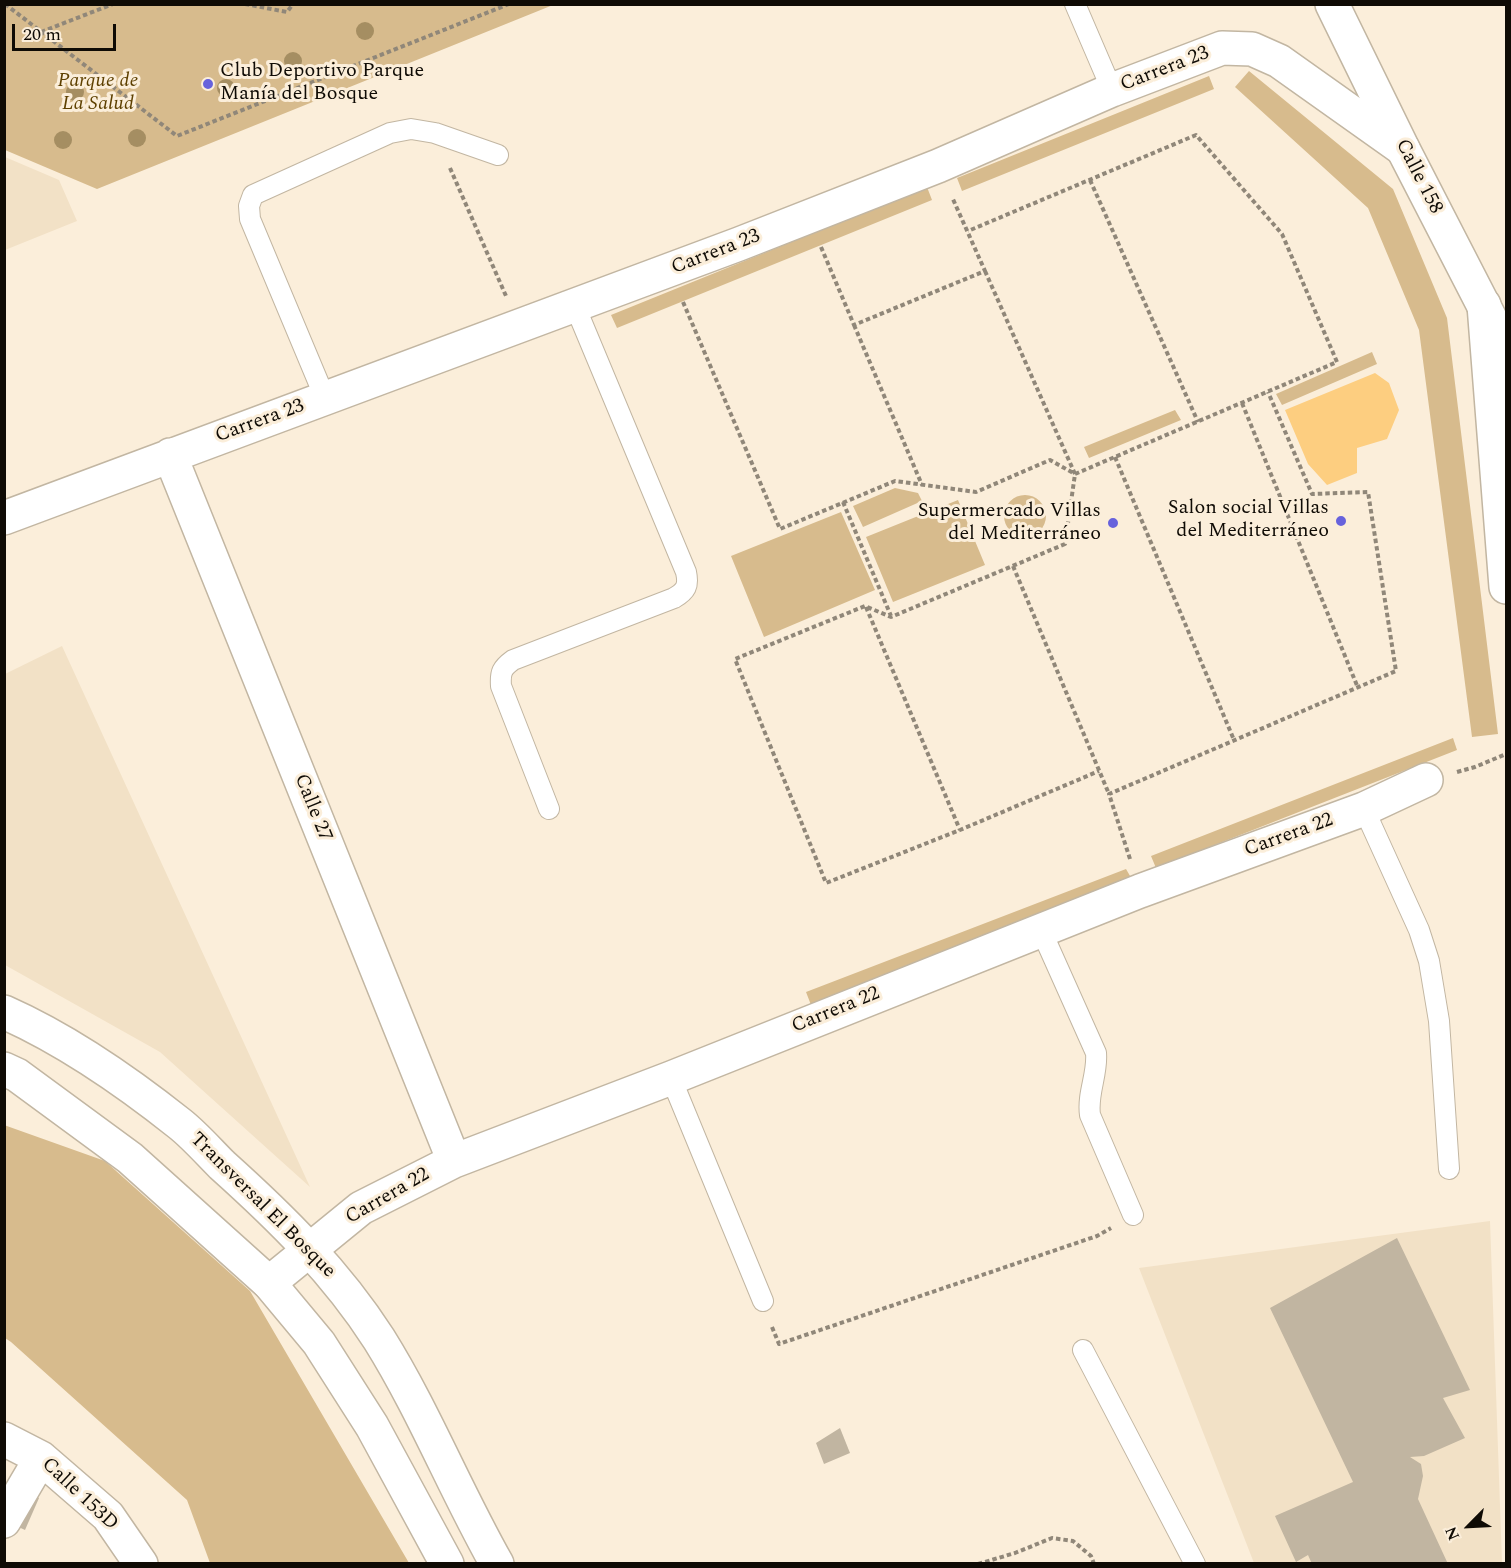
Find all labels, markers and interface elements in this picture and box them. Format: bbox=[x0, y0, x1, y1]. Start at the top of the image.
scale bar bbox=[15, 12, 118, 50]
text: 20 m bbox=[23, 21, 61, 48]
street label: Carrera 23 bbox=[1117, 42, 1213, 98]
place label: Club Deportivo Parque Manía del Bosque bbox=[220, 60, 424, 107]
park label: Parque de La Salud bbox=[58, 70, 138, 117]
marker: Club Deportivo Parque Manía del Bosque bbox=[201, 77, 215, 91]
street label: Calle 158 bbox=[1389, 136, 1447, 218]
street label: Carrera 23 bbox=[668, 225, 764, 281]
street label: Carrera 23 bbox=[212, 395, 308, 449]
place label: Salon social Villas del Mediterráneo bbox=[1168, 497, 1329, 544]
place label: Supermercado Villas del Mediterráneo bbox=[918, 500, 1101, 547]
marker: Salon social Villas del Mediterráneo bbox=[1334, 514, 1348, 528]
marker: Supermercado Villas del Mediterráneo bbox=[1106, 516, 1120, 530]
street label: Calle 27 bbox=[288, 771, 336, 845]
street label: Carrera 22 bbox=[1241, 809, 1337, 863]
street label: Carrera 22 bbox=[788, 982, 884, 1040]
street label: Transversal El Bosque bbox=[184, 1128, 340, 1284]
street label: Carrera 22 bbox=[342, 1163, 434, 1231]
street label: Calle 153D bbox=[36, 1453, 122, 1537]
north arrow bbox=[1439, 1496, 1499, 1556]
text: N bbox=[1439, 1522, 1466, 1544]

